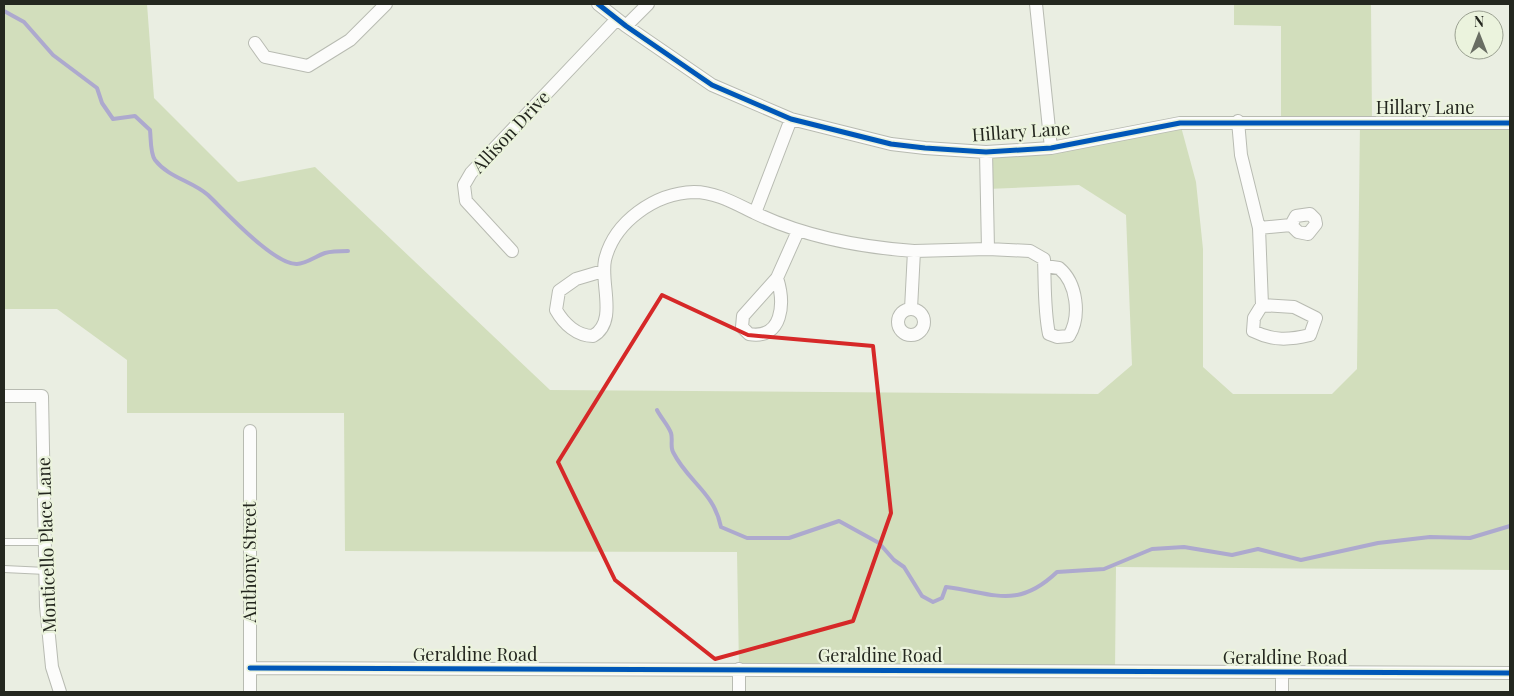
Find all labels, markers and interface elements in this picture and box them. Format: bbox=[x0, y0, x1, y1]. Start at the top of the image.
north arrow bbox=[1454, 10, 1504, 60]
text: N bbox=[1474, 12, 1484, 31]
street label: Allison Drive bbox=[465, 85, 555, 178]
street label: Hillary Lane bbox=[1376, 95, 1474, 119]
street label: Hillary Lane bbox=[971, 116, 1071, 146]
street label: Monticello Place Lane bbox=[31, 457, 61, 633]
street label: Anthony Street bbox=[237, 501, 261, 623]
street label: Geraldine Road bbox=[413, 642, 538, 666]
street label: Geraldine Road bbox=[818, 643, 943, 667]
street label: Geraldine Road bbox=[1223, 645, 1348, 669]

